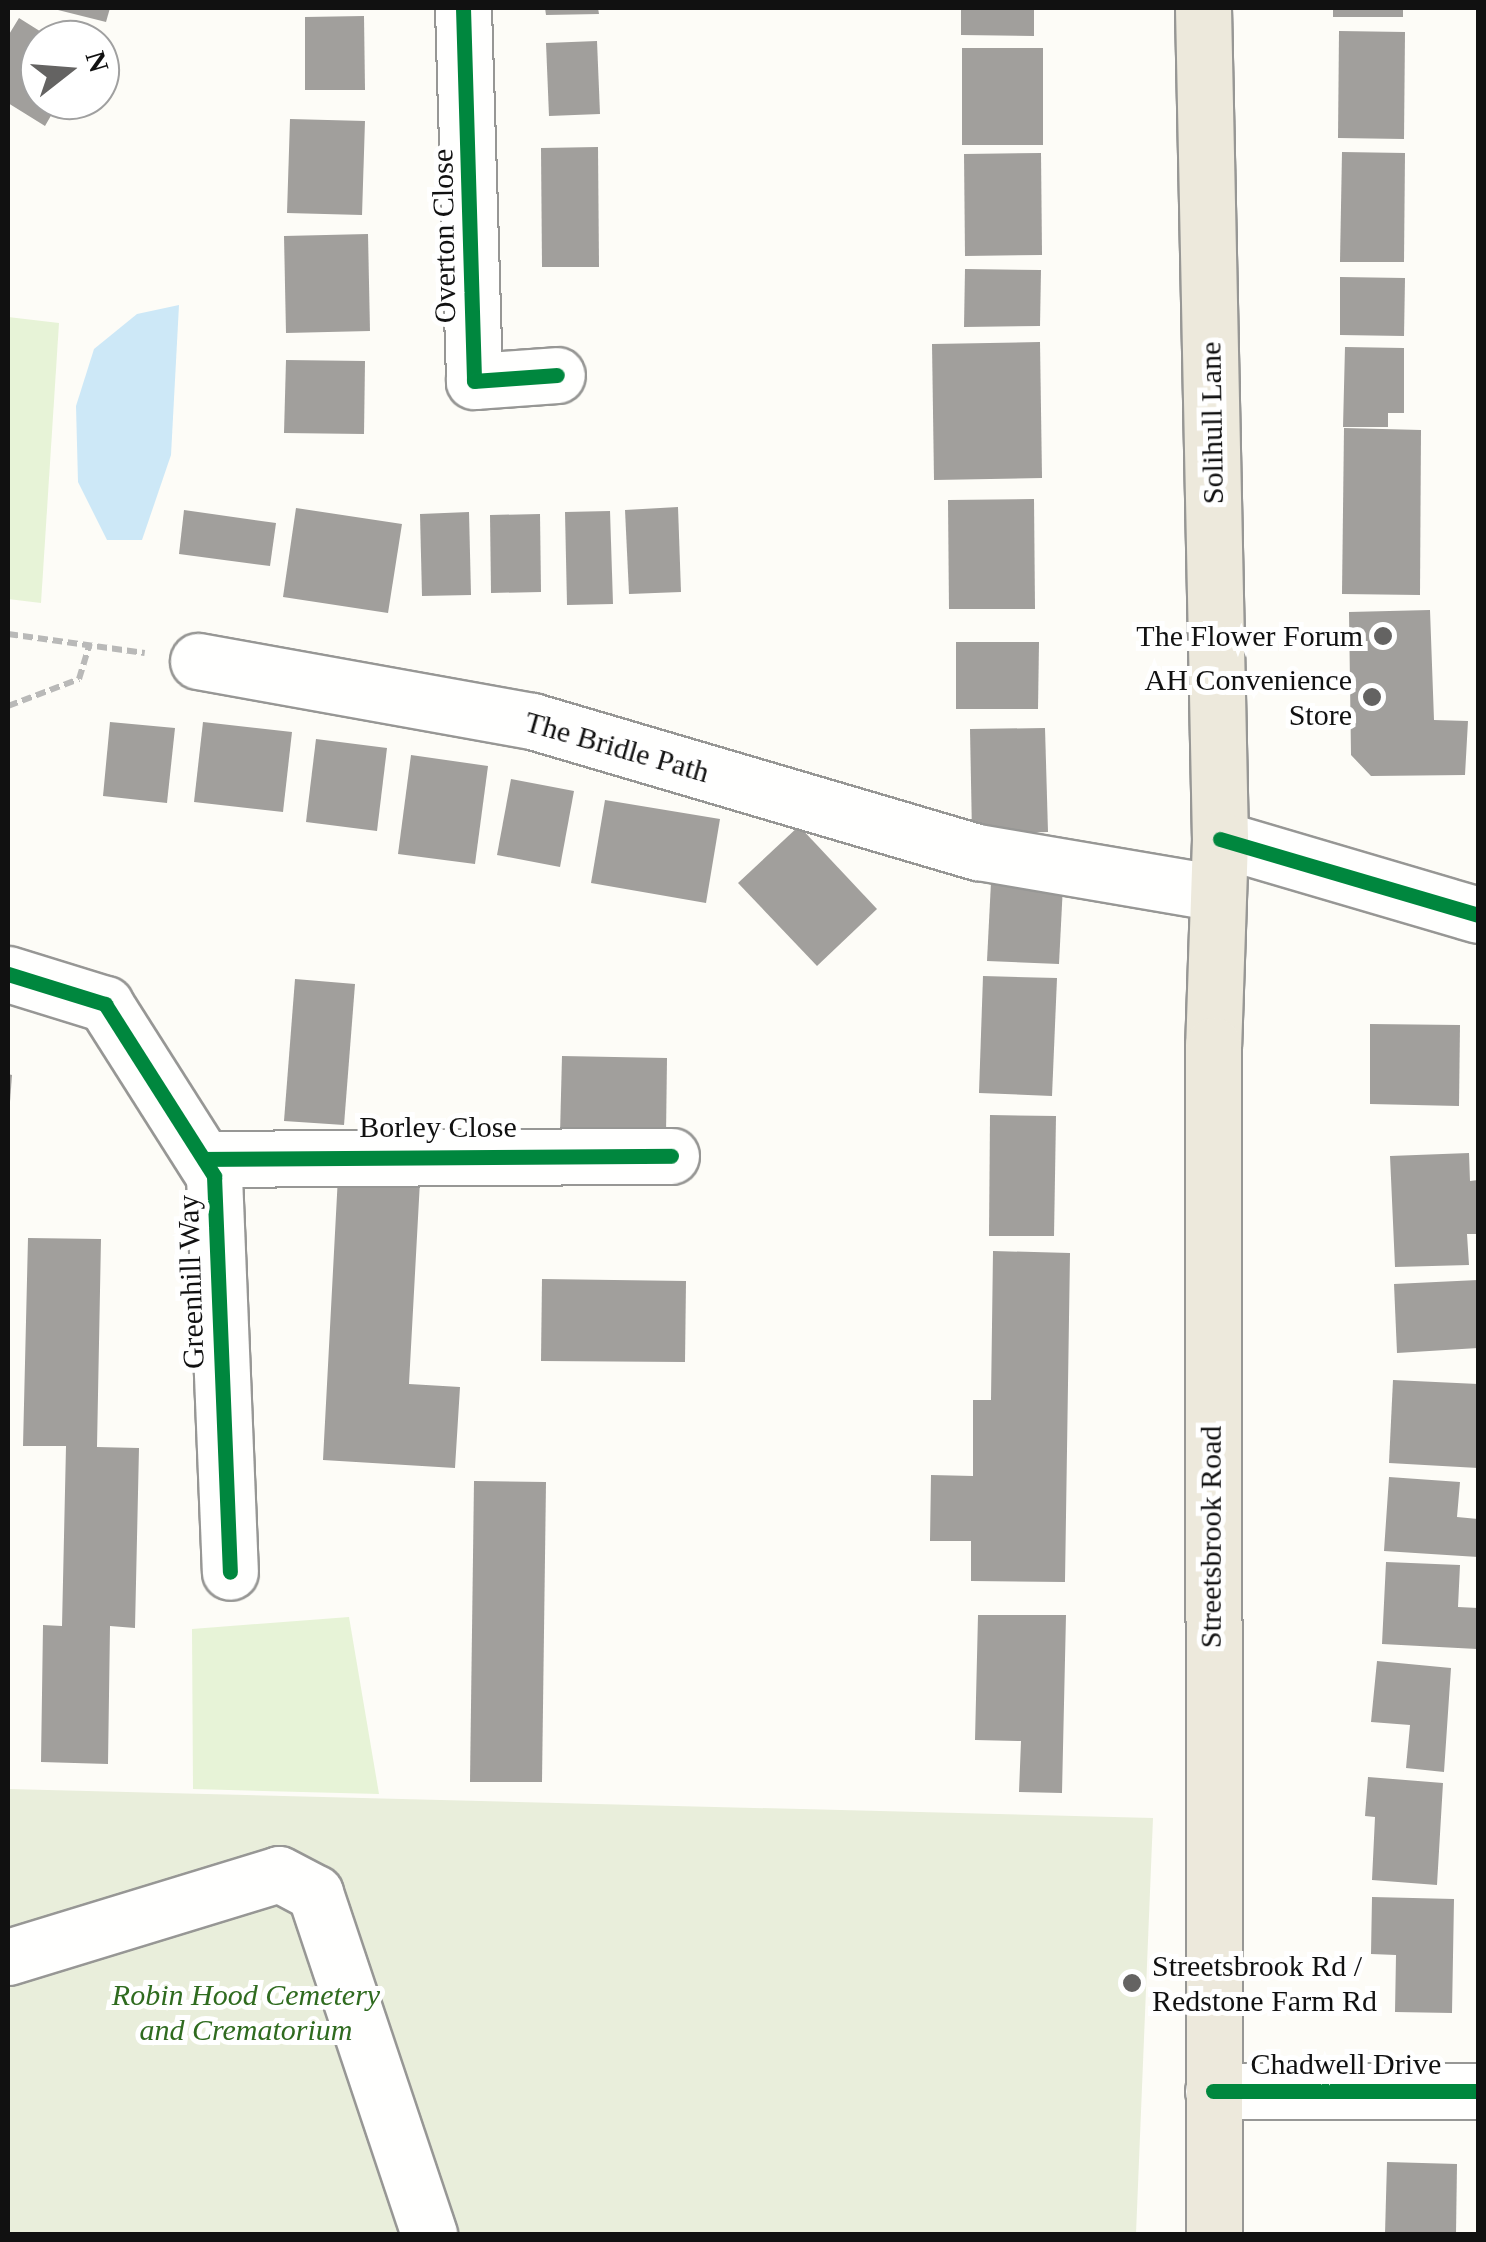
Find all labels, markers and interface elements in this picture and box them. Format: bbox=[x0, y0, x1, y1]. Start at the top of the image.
north arrow bbox=[20, 20, 120, 120]
text: N bbox=[79, 47, 115, 76]
street label: Overton Close bbox=[424, 149, 464, 323]
street label: Solihull Lane bbox=[1193, 341, 1231, 505]
place label: The Flower Forum bbox=[1136, 618, 1363, 654]
marker: The Flower Forum bbox=[1372, 625, 1394, 647]
place label: AH Convenience Store bbox=[1145, 662, 1352, 732]
marker: AH Convenience Store bbox=[1361, 686, 1383, 708]
street label: The Bridle Path bbox=[521, 704, 713, 790]
street label: Borley Close bbox=[359, 1109, 517, 1145]
street label: Greenhill Way bbox=[170, 1194, 212, 1370]
street label: Streetsbrook Road bbox=[1193, 1426, 1229, 1648]
place label: Streetsbrook Rd / Redstone Farm Rd bbox=[1152, 1948, 1377, 2018]
marker: Streetsbrook Rd / Redstone Farm Rd bbox=[1121, 1972, 1143, 1994]
park label: Robin Hood Cemetery and Crematorium bbox=[112, 1977, 380, 2048]
street label: Chadwell Drive bbox=[1251, 2046, 1441, 2082]

